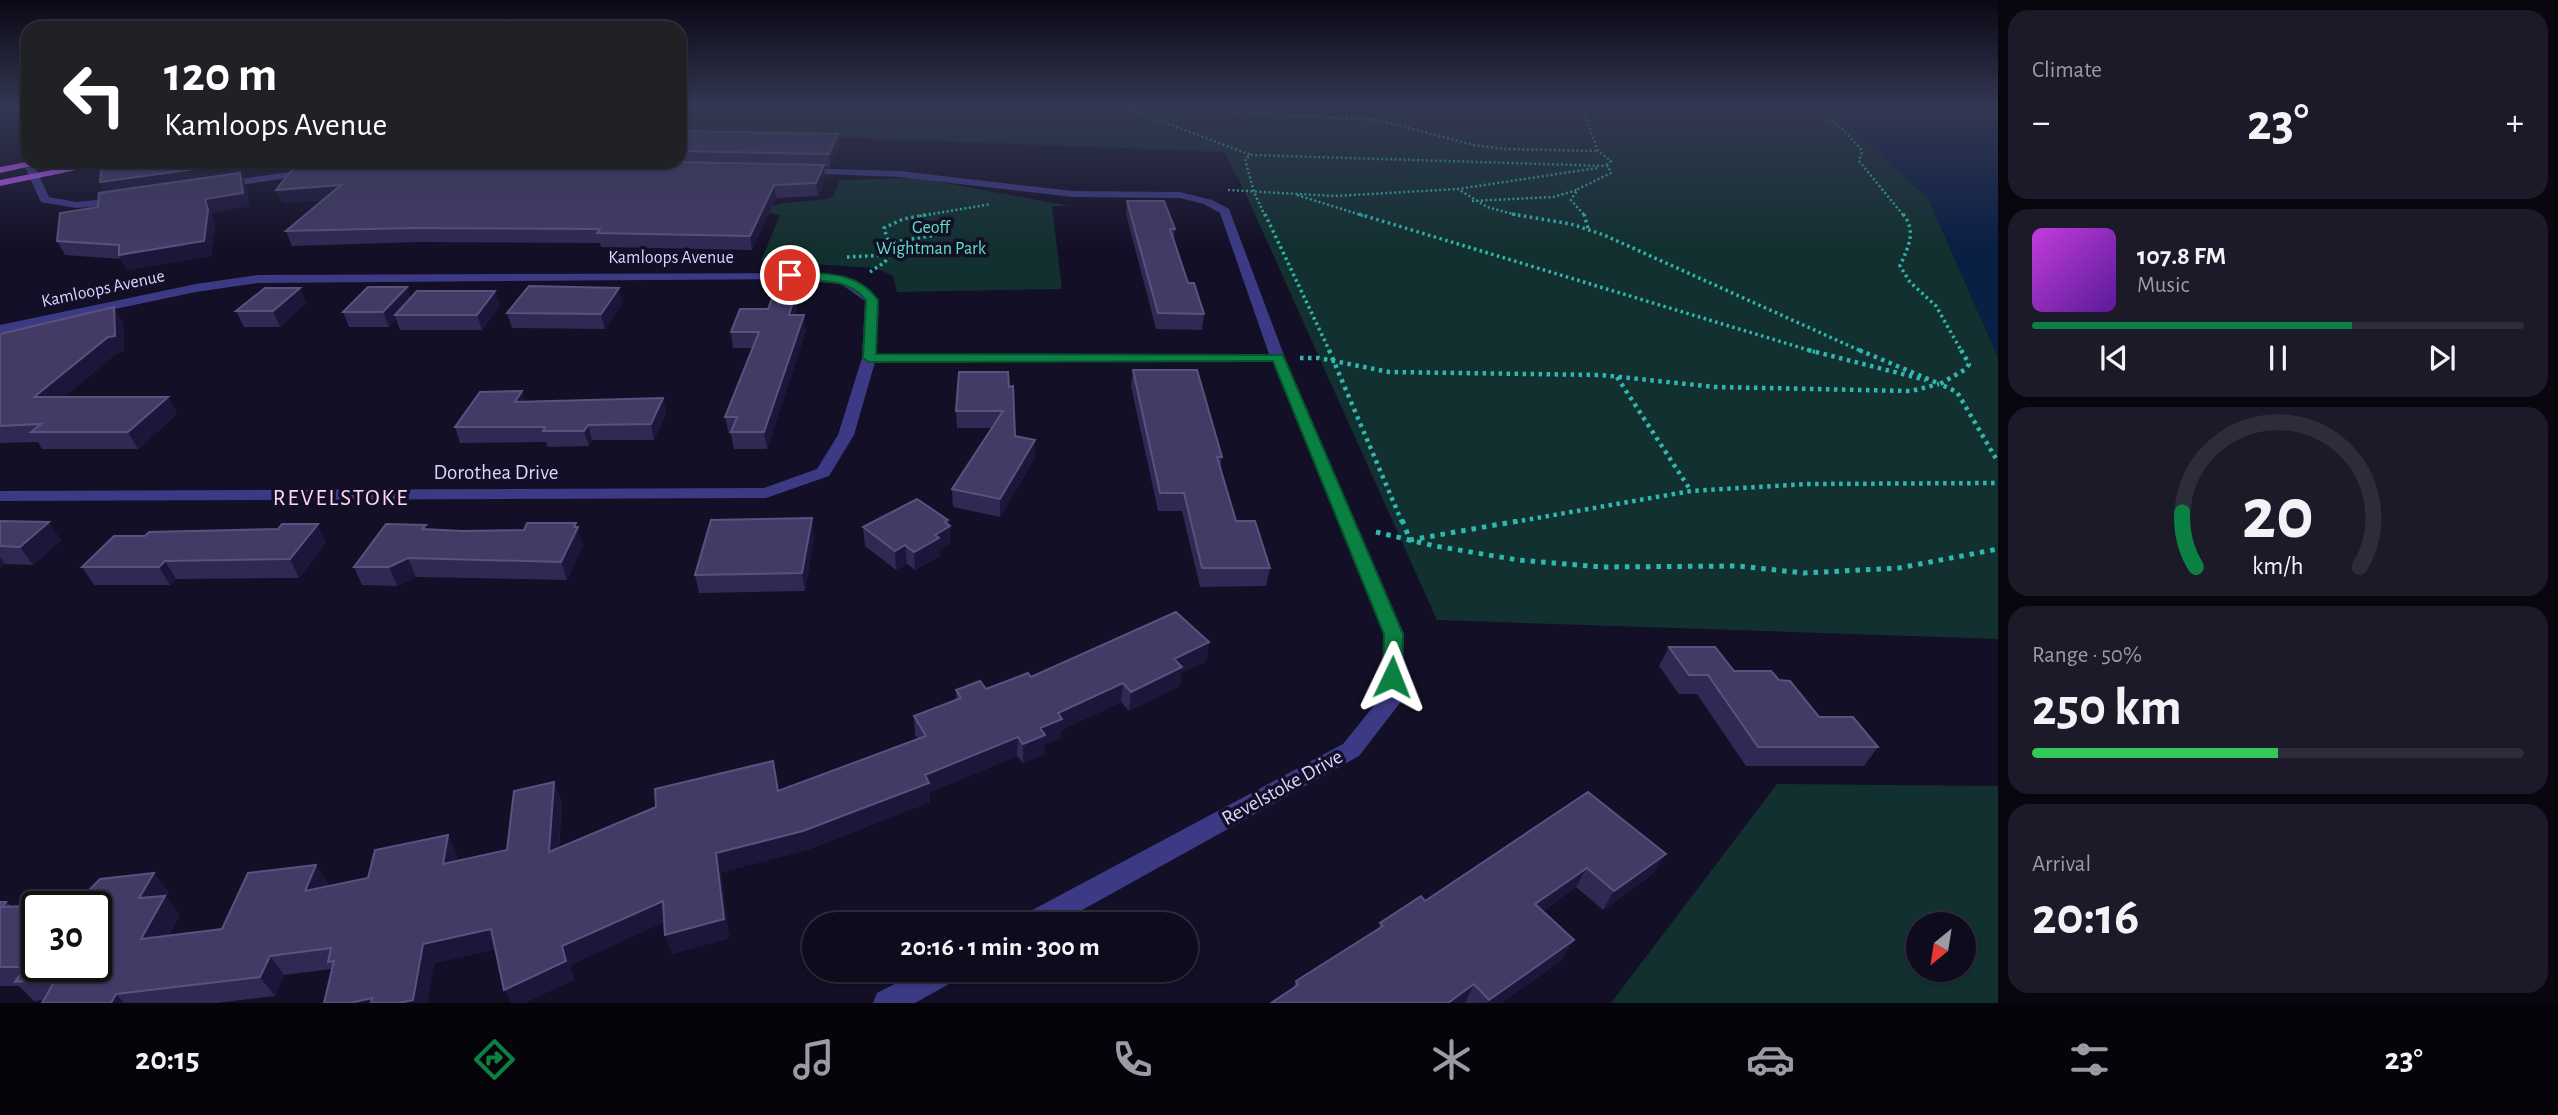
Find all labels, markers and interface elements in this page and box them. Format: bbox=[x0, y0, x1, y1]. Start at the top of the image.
icon: left bbox=[49, 49, 140, 140]
text: 120 m bbox=[164, 51, 277, 100]
text: Climate bbox=[2032, 59, 2102, 82]
text: 23° bbox=[2247, 97, 2309, 149]
text: − bbox=[2032, 104, 2050, 142]
text: + bbox=[2506, 104, 2524, 142]
text: Kamloops Avenue bbox=[164, 109, 387, 141]
park label: Geoff Wightman Park bbox=[876, 219, 987, 258]
text: 107.8 FM bbox=[2137, 243, 2226, 269]
pin bbox=[760, 245, 820, 305]
street label: Kamloops Avenue bbox=[608, 249, 734, 267]
icon: arrive bbox=[771, 256, 809, 294]
street label: Kamloops Avenue bbox=[40, 267, 167, 311]
text: Music bbox=[2137, 274, 2189, 297]
icon: previous bbox=[2095, 339, 2133, 377]
icon: pause bbox=[2259, 339, 2297, 377]
icon: next bbox=[2423, 339, 2461, 377]
street label: Dorothea Drive bbox=[434, 462, 558, 483]
text: 20 bbox=[2242, 480, 2314, 553]
district label: REVELSTOKE bbox=[273, 487, 409, 510]
text: km/h bbox=[2252, 554, 2304, 579]
position arrow bbox=[1355, 640, 1429, 714]
text: Range · 50% bbox=[2032, 644, 2142, 667]
text: 250 km bbox=[2032, 682, 2182, 734]
street label: Revelstoke Drive bbox=[1218, 746, 1346, 829]
text: Arrival bbox=[2032, 853, 2091, 876]
speed limit sign: 30 bbox=[21, 891, 112, 982]
text: 20:16 bbox=[2032, 891, 2139, 943]
north arrow bbox=[1906, 912, 1976, 982]
map controls bbox=[1906, 912, 1976, 982]
text: 20:16 · 1 min · 300 m bbox=[900, 934, 1100, 960]
icon: directions bbox=[470, 1035, 519, 1084]
icon: music bbox=[789, 1035, 838, 1084]
icon: phone bbox=[1108, 1035, 1157, 1084]
icon: climate bbox=[1427, 1035, 1476, 1084]
icon: car bbox=[1746, 1035, 1795, 1084]
icon: filters bbox=[2065, 1035, 2114, 1084]
text: 20:15 bbox=[135, 1043, 200, 1075]
text: 23° bbox=[2385, 1043, 2423, 1075]

